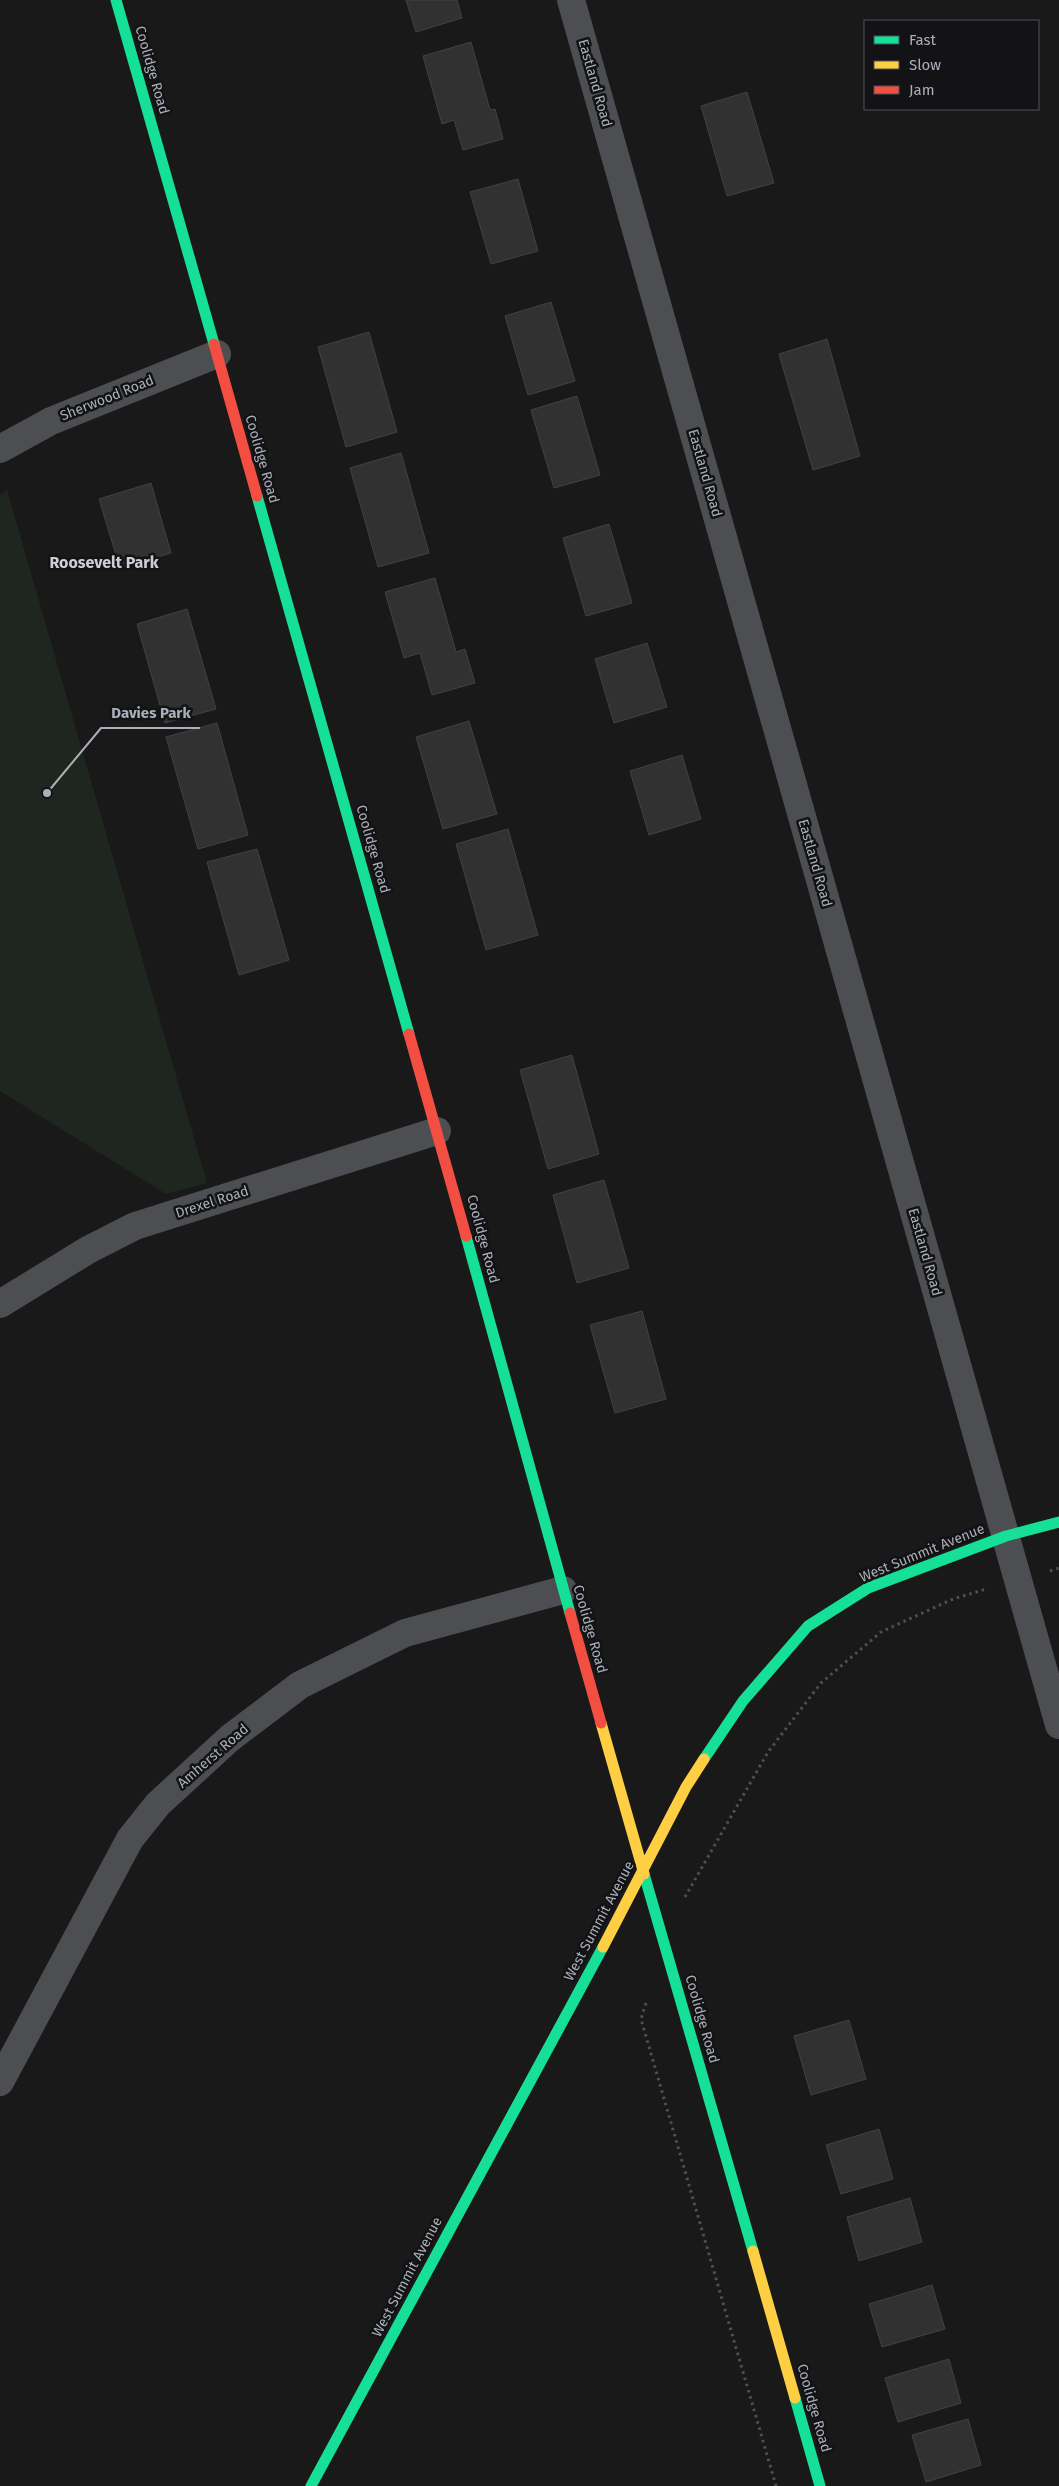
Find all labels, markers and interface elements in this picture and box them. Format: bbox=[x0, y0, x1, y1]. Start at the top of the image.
legend bbox=[864, 20, 1039, 110]
street label: Coolidge Road bbox=[131, 24, 173, 116]
text: Fast bbox=[909, 31, 936, 49]
street label: Eastland Road bbox=[574, 37, 616, 129]
text: Slow bbox=[909, 56, 941, 74]
text: Jam bbox=[909, 81, 935, 99]
street label: Sherwood Road bbox=[58, 371, 156, 425]
street label: Coolidge Road bbox=[241, 413, 283, 505]
street label: Eastland Road bbox=[684, 427, 726, 519]
district label: Roosevelt Park bbox=[49, 553, 159, 572]
callout: Davies Park bbox=[101, 698, 200, 728]
text: Davies Park bbox=[111, 704, 191, 722]
street label: Coolidge Road bbox=[352, 803, 394, 895]
street label: Eastland Road bbox=[794, 817, 836, 909]
street label: Drexel Road bbox=[173, 1182, 251, 1222]
street label: Coolidge Road bbox=[463, 1193, 503, 1285]
street label: Eastland Road bbox=[904, 1206, 946, 1298]
street label: West Summit Avenue bbox=[857, 1520, 987, 1586]
street label: Coolidge Road bbox=[569, 1583, 611, 1675]
street label: Amherst Road bbox=[174, 1721, 252, 1791]
street label: West Summit Avenue bbox=[560, 1858, 638, 1984]
street label: Coolidge Road bbox=[681, 1973, 723, 2065]
street label: West Summit Avenue bbox=[368, 2214, 446, 2340]
street label: Coolidge Road bbox=[793, 2362, 835, 2454]

